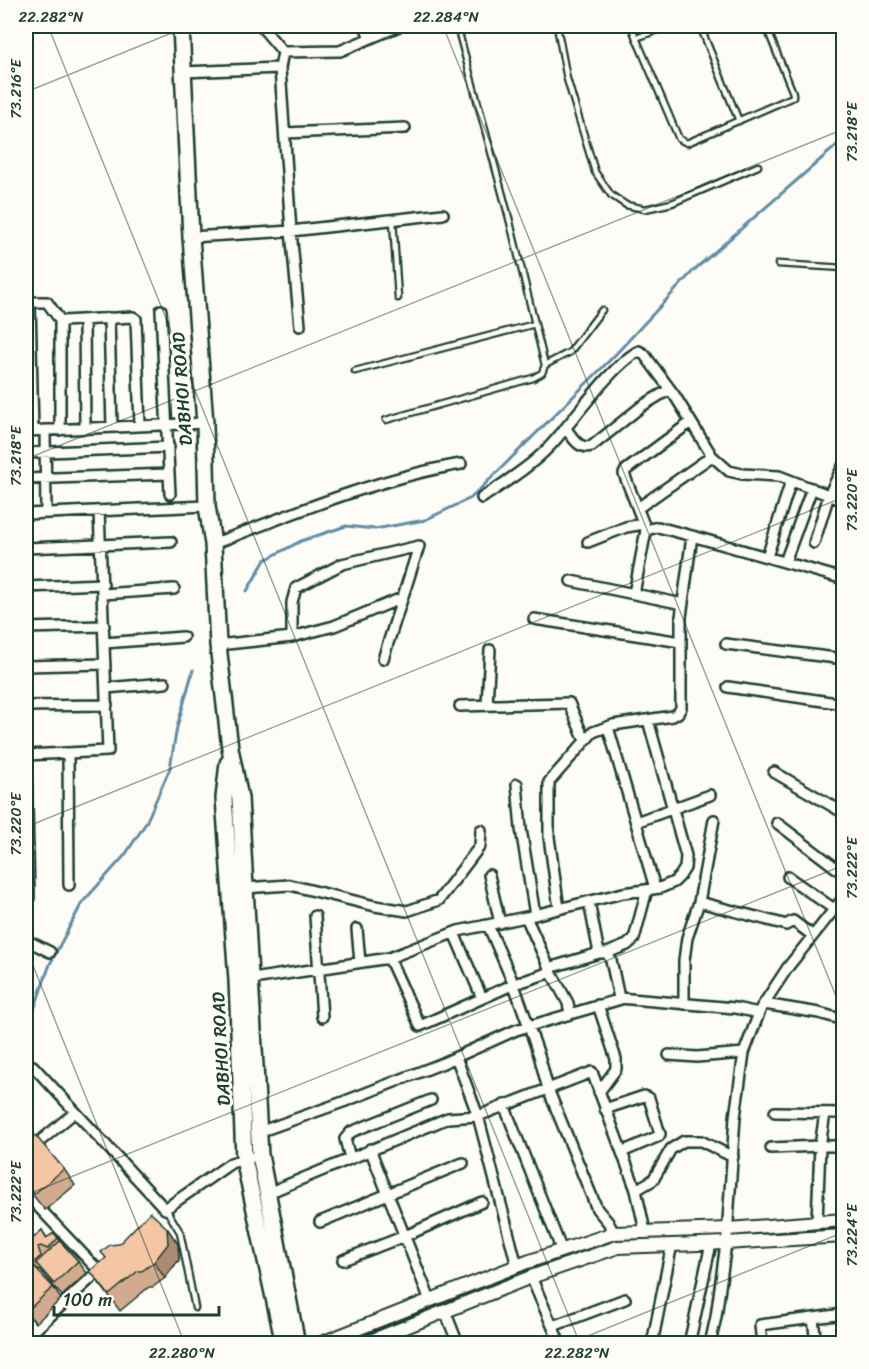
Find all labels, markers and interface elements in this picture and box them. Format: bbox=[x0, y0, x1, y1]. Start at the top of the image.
text: 22.282°N bbox=[18, 4, 84, 30]
text: 22.284°N bbox=[413, 4, 479, 30]
text: 73.216°E bbox=[3, 57, 29, 119]
text: 73.218°E bbox=[839, 100, 865, 162]
street label: DABHOI ROAD bbox=[162, 331, 202, 447]
text: 73.218°E bbox=[3, 424, 29, 486]
text: 73.220°E bbox=[839, 467, 865, 531]
text: 73.220°E bbox=[3, 791, 29, 855]
text: 73.222°E bbox=[839, 835, 865, 899]
street label: DABHOI ROAD bbox=[202, 991, 240, 1107]
text: 73.222°E bbox=[3, 1159, 29, 1223]
text: 73.224°E bbox=[839, 1202, 865, 1266]
scale bar bbox=[54, 1279, 219, 1317]
text: 100 m bbox=[63, 1284, 112, 1316]
text: 22.280°N bbox=[149, 1340, 216, 1366]
text: 22.282°N bbox=[544, 1340, 610, 1366]

